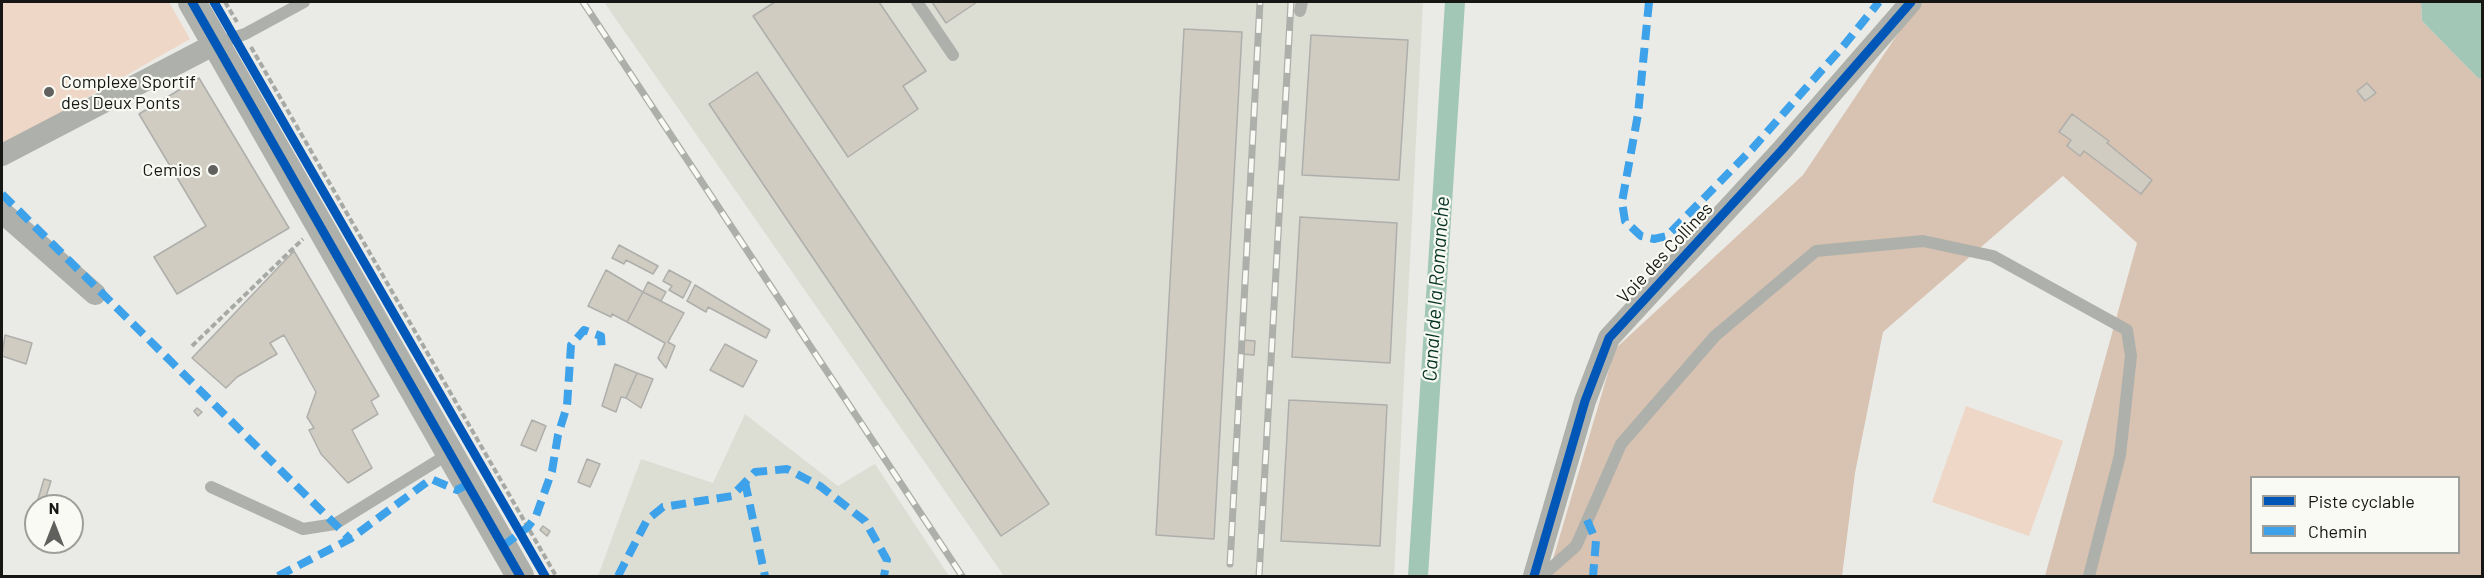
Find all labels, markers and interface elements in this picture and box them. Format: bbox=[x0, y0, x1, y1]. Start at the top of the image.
place label: Complexe Sportif des Deux Ponts bbox=[61, 71, 196, 113]
marker: Complexe Sportif des Deux Ponts bbox=[42, 85, 56, 99]
place label: Cemios bbox=[143, 159, 201, 181]
marker: Cemios bbox=[206, 163, 220, 177]
water label: Canal de la Romanche bbox=[1418, 196, 1454, 382]
street label: Voie des Collines bbox=[1613, 198, 1717, 308]
legend bbox=[2250, 476, 2460, 554]
text: Piste cyclable bbox=[2308, 490, 2415, 512]
north arrow bbox=[24, 494, 84, 554]
text: N bbox=[49, 498, 59, 517]
text: Chemin bbox=[2308, 520, 2367, 542]

